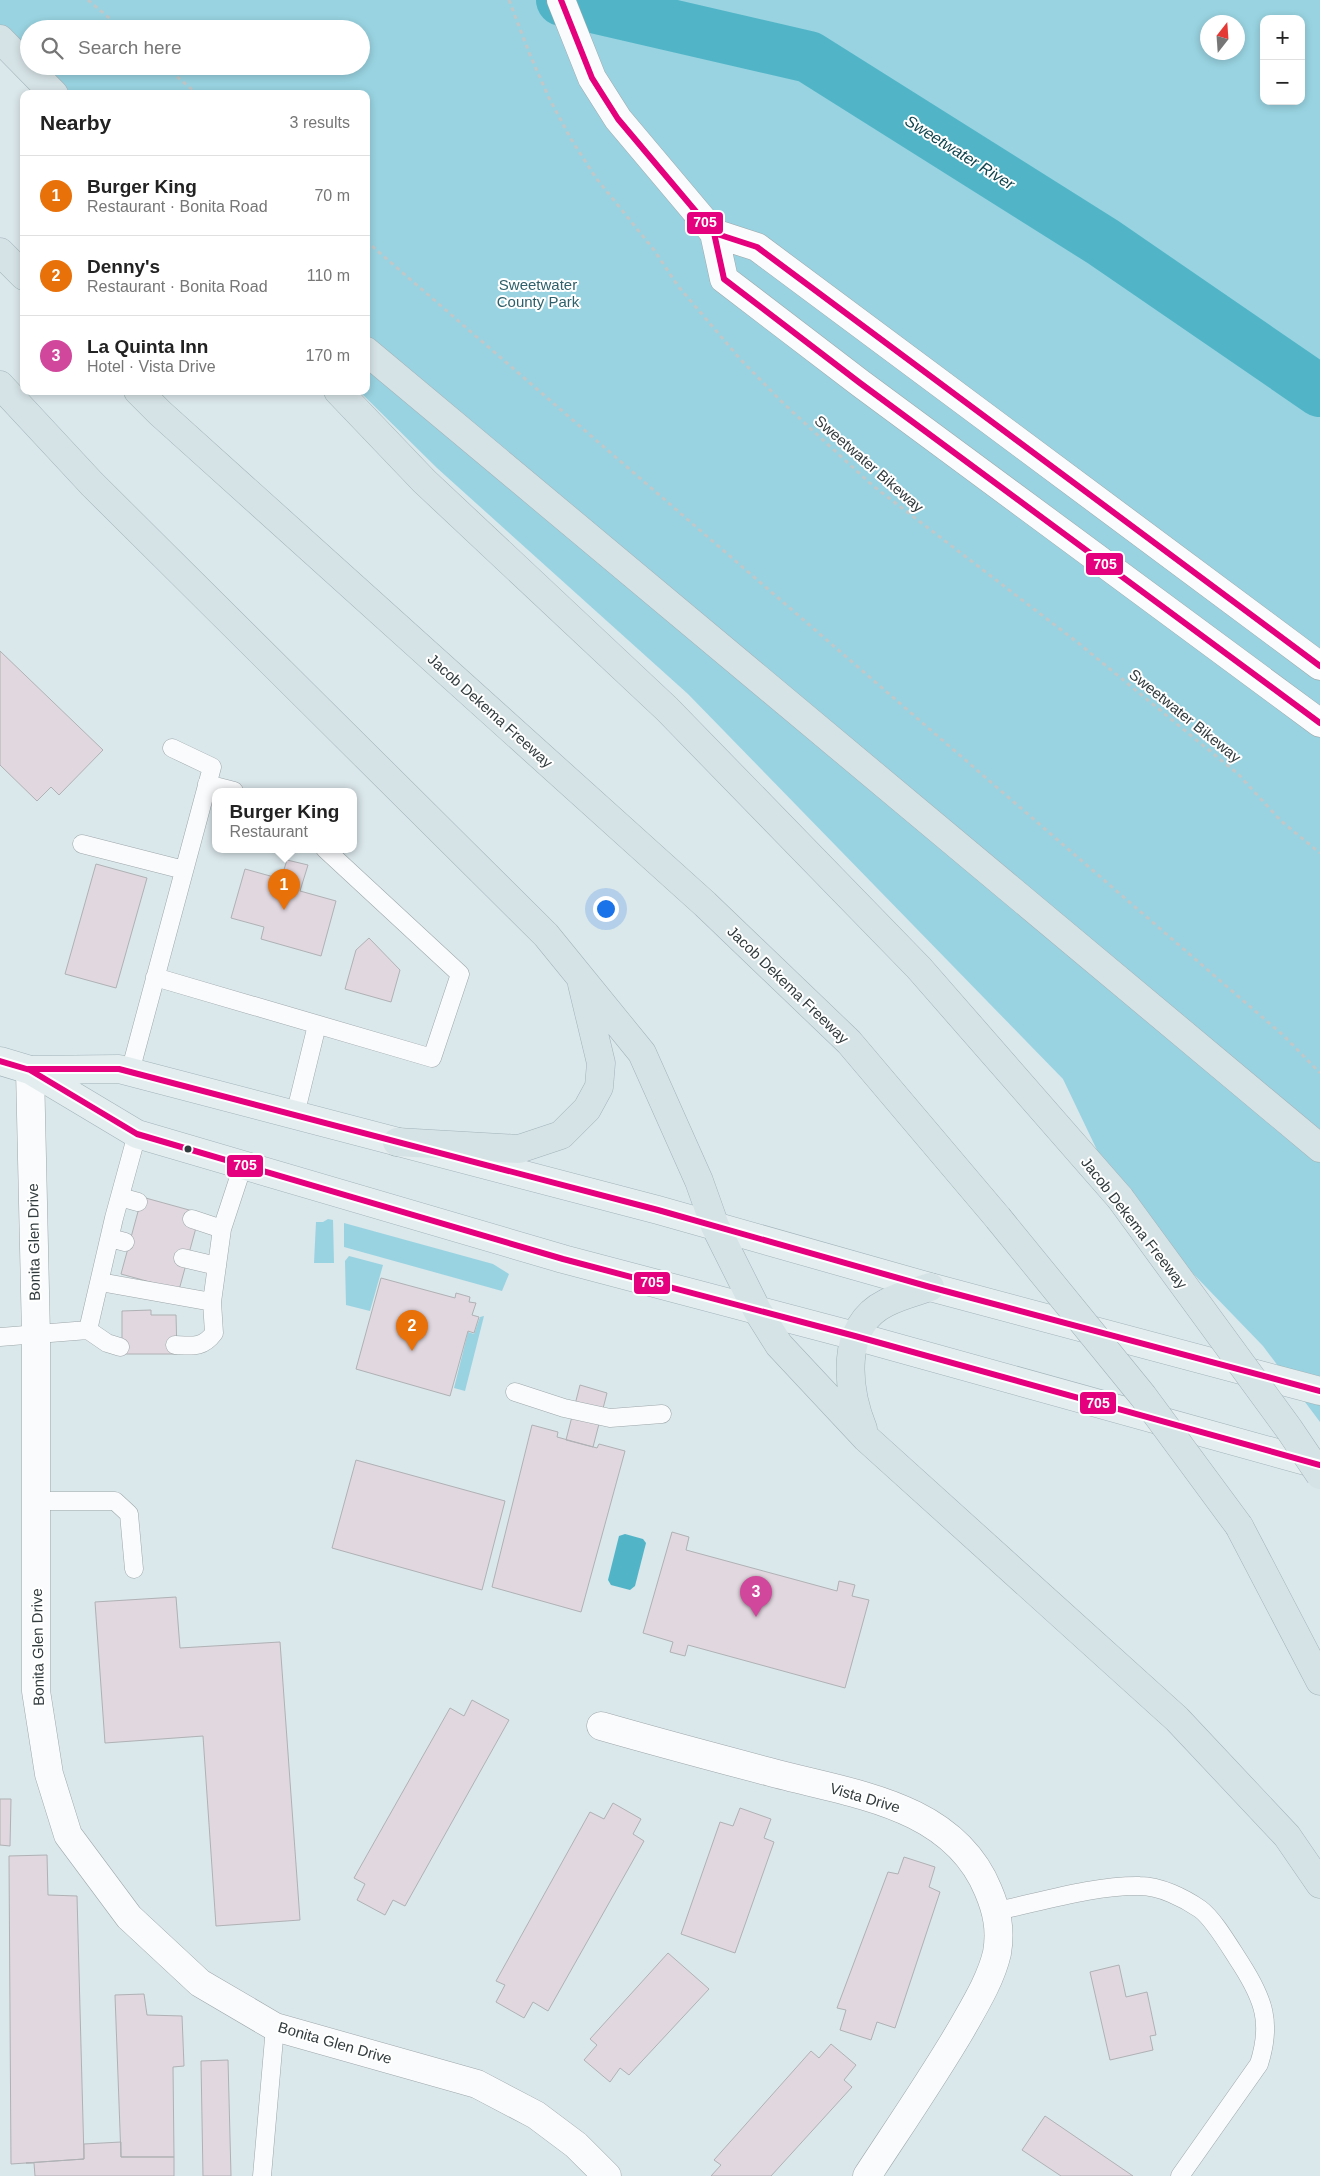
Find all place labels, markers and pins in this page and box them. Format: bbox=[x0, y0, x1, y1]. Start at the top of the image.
pin: 1 bbox=[268, 869, 300, 910]
unlabelled marker bbox=[183, 1144, 193, 1154]
pin: 2 bbox=[396, 1310, 428, 1351]
pin: 3 bbox=[740, 1576, 772, 1617]

